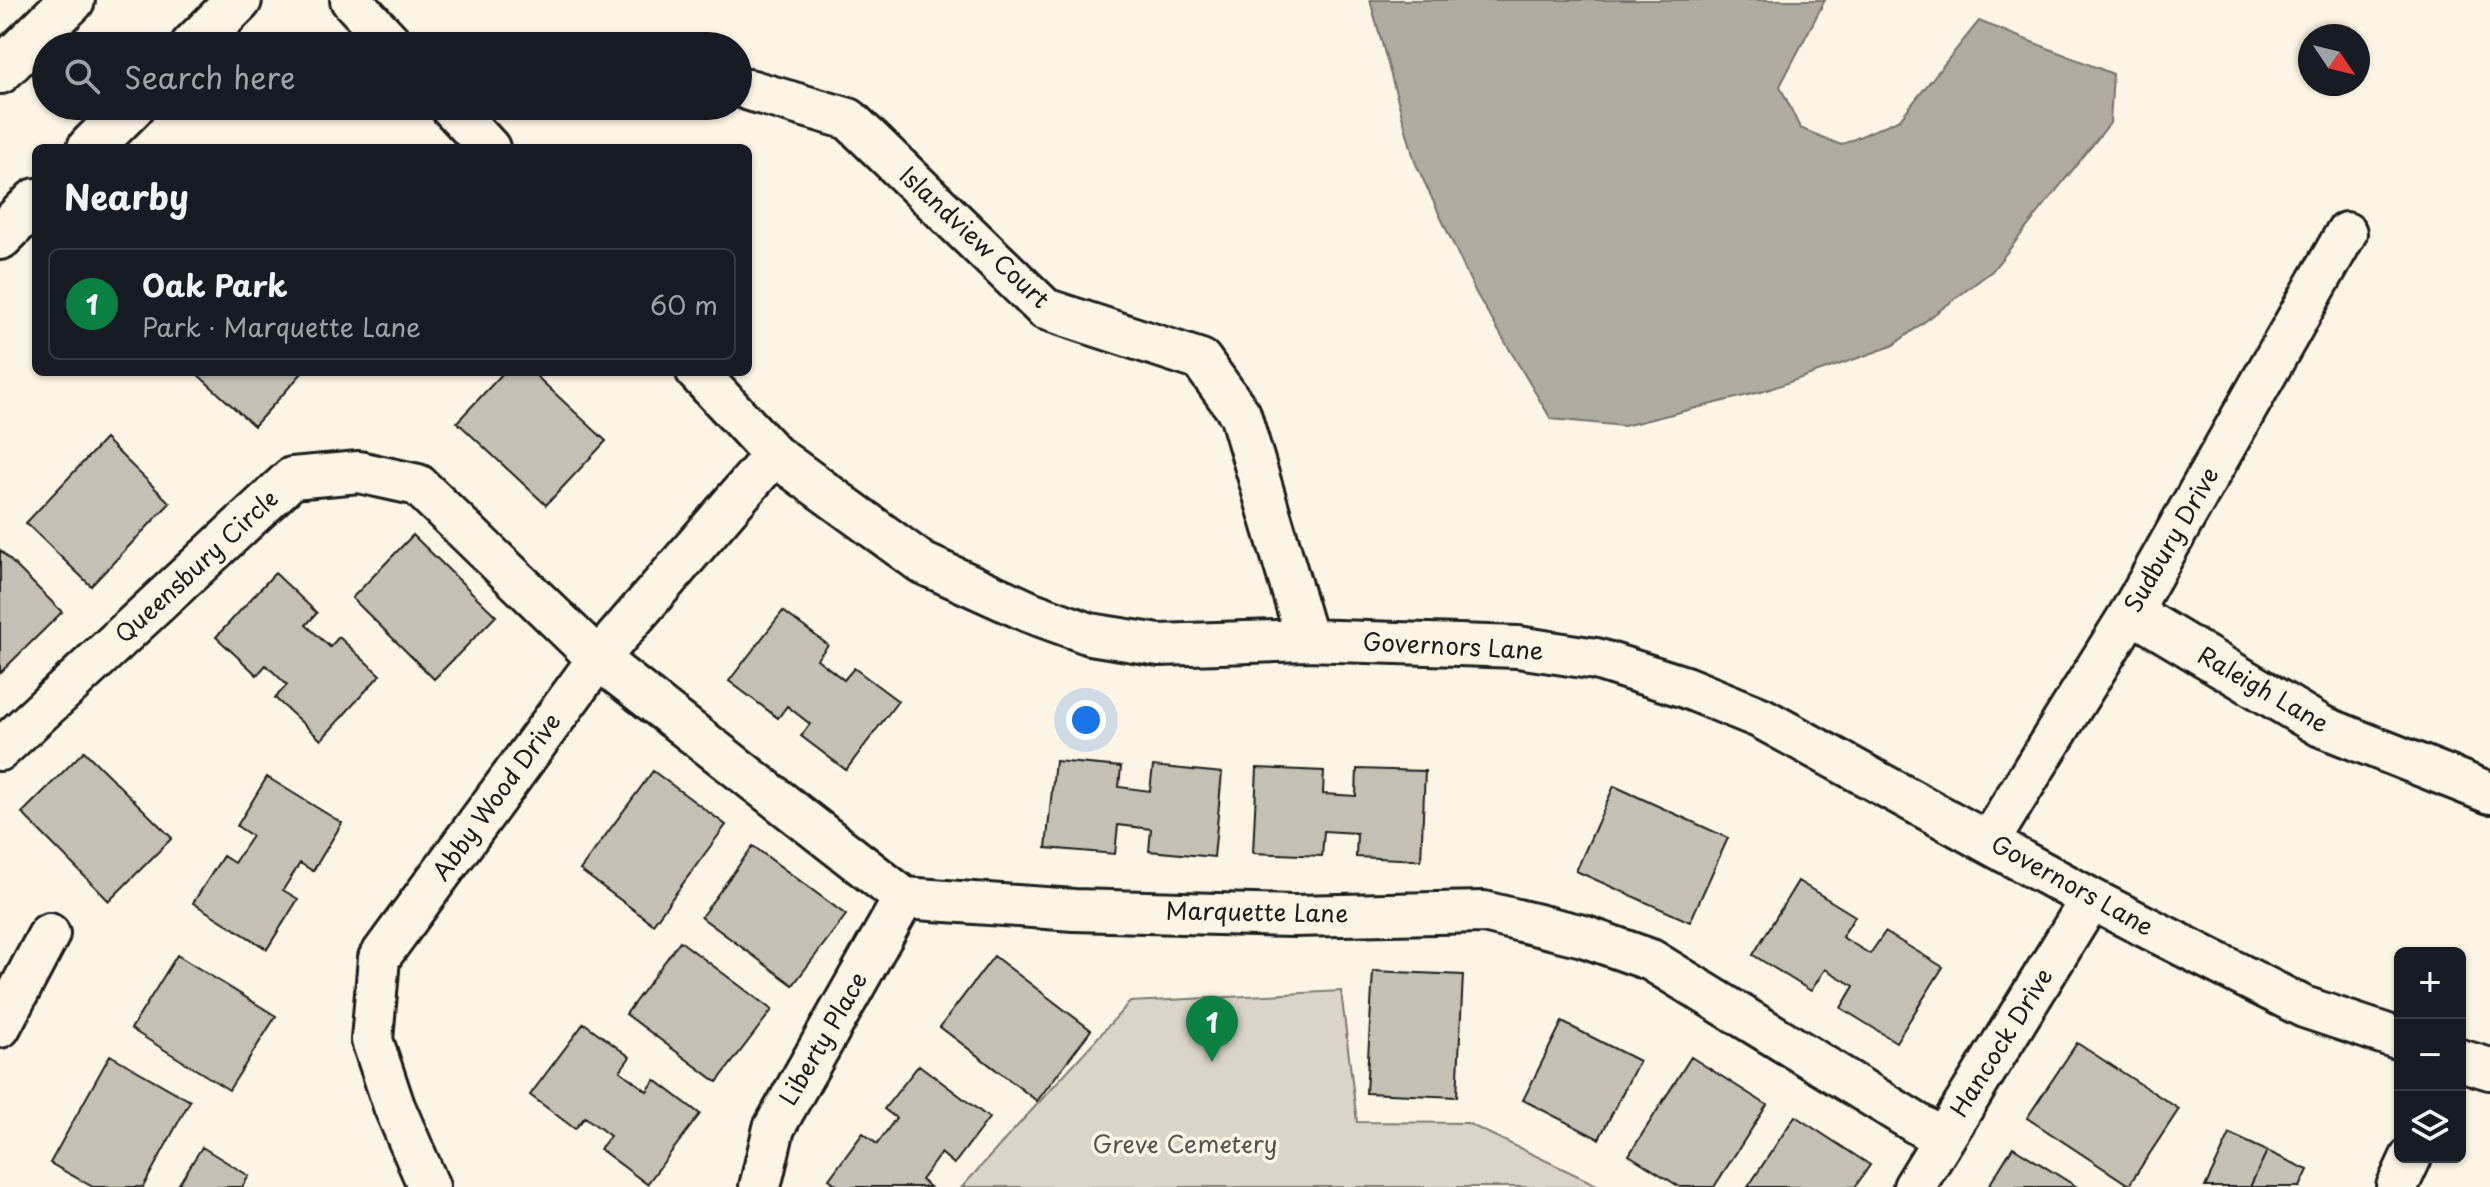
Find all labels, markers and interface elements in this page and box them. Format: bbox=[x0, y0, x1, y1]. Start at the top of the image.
north arrow bbox=[2298, 24, 2370, 96]
search box bbox=[32, 32, 752, 120]
icon: search bbox=[60, 54, 104, 98]
text: Search here bbox=[124, 54, 296, 99]
street label: Islandview Court bbox=[892, 157, 1059, 316]
text: Nearby bbox=[64, 170, 189, 222]
text: Oak Park bbox=[142, 262, 288, 307]
text: 1 bbox=[86, 285, 98, 324]
text: 60 m bbox=[650, 285, 718, 324]
text: Park · Marquette Lane bbox=[142, 307, 421, 346]
street label: Sudbury Drive bbox=[2114, 459, 2227, 619]
street label: Queensbury Circle bbox=[106, 480, 285, 651]
street label: Governors Lane bbox=[1362, 622, 1544, 668]
street label: Raleigh Lane bbox=[2192, 636, 2336, 740]
your location bbox=[1066, 700, 1106, 740]
street label: Abby Wood Drive bbox=[422, 705, 569, 887]
street label: Governors Lane bbox=[1985, 825, 2161, 944]
street label: Marquette Lane bbox=[1165, 891, 1349, 931]
map controls bbox=[2394, 947, 2466, 1163]
button: + bbox=[2394, 947, 2466, 1019]
street label: Hancock Drive bbox=[1940, 960, 2061, 1124]
street label: Liberty Place bbox=[769, 964, 875, 1112]
pin: 1 bbox=[1186, 996, 1238, 1062]
button: − bbox=[2394, 1019, 2466, 1091]
button: layers bbox=[2394, 1091, 2466, 1163]
park label: Greve Cemetery bbox=[1092, 1125, 1278, 1161]

